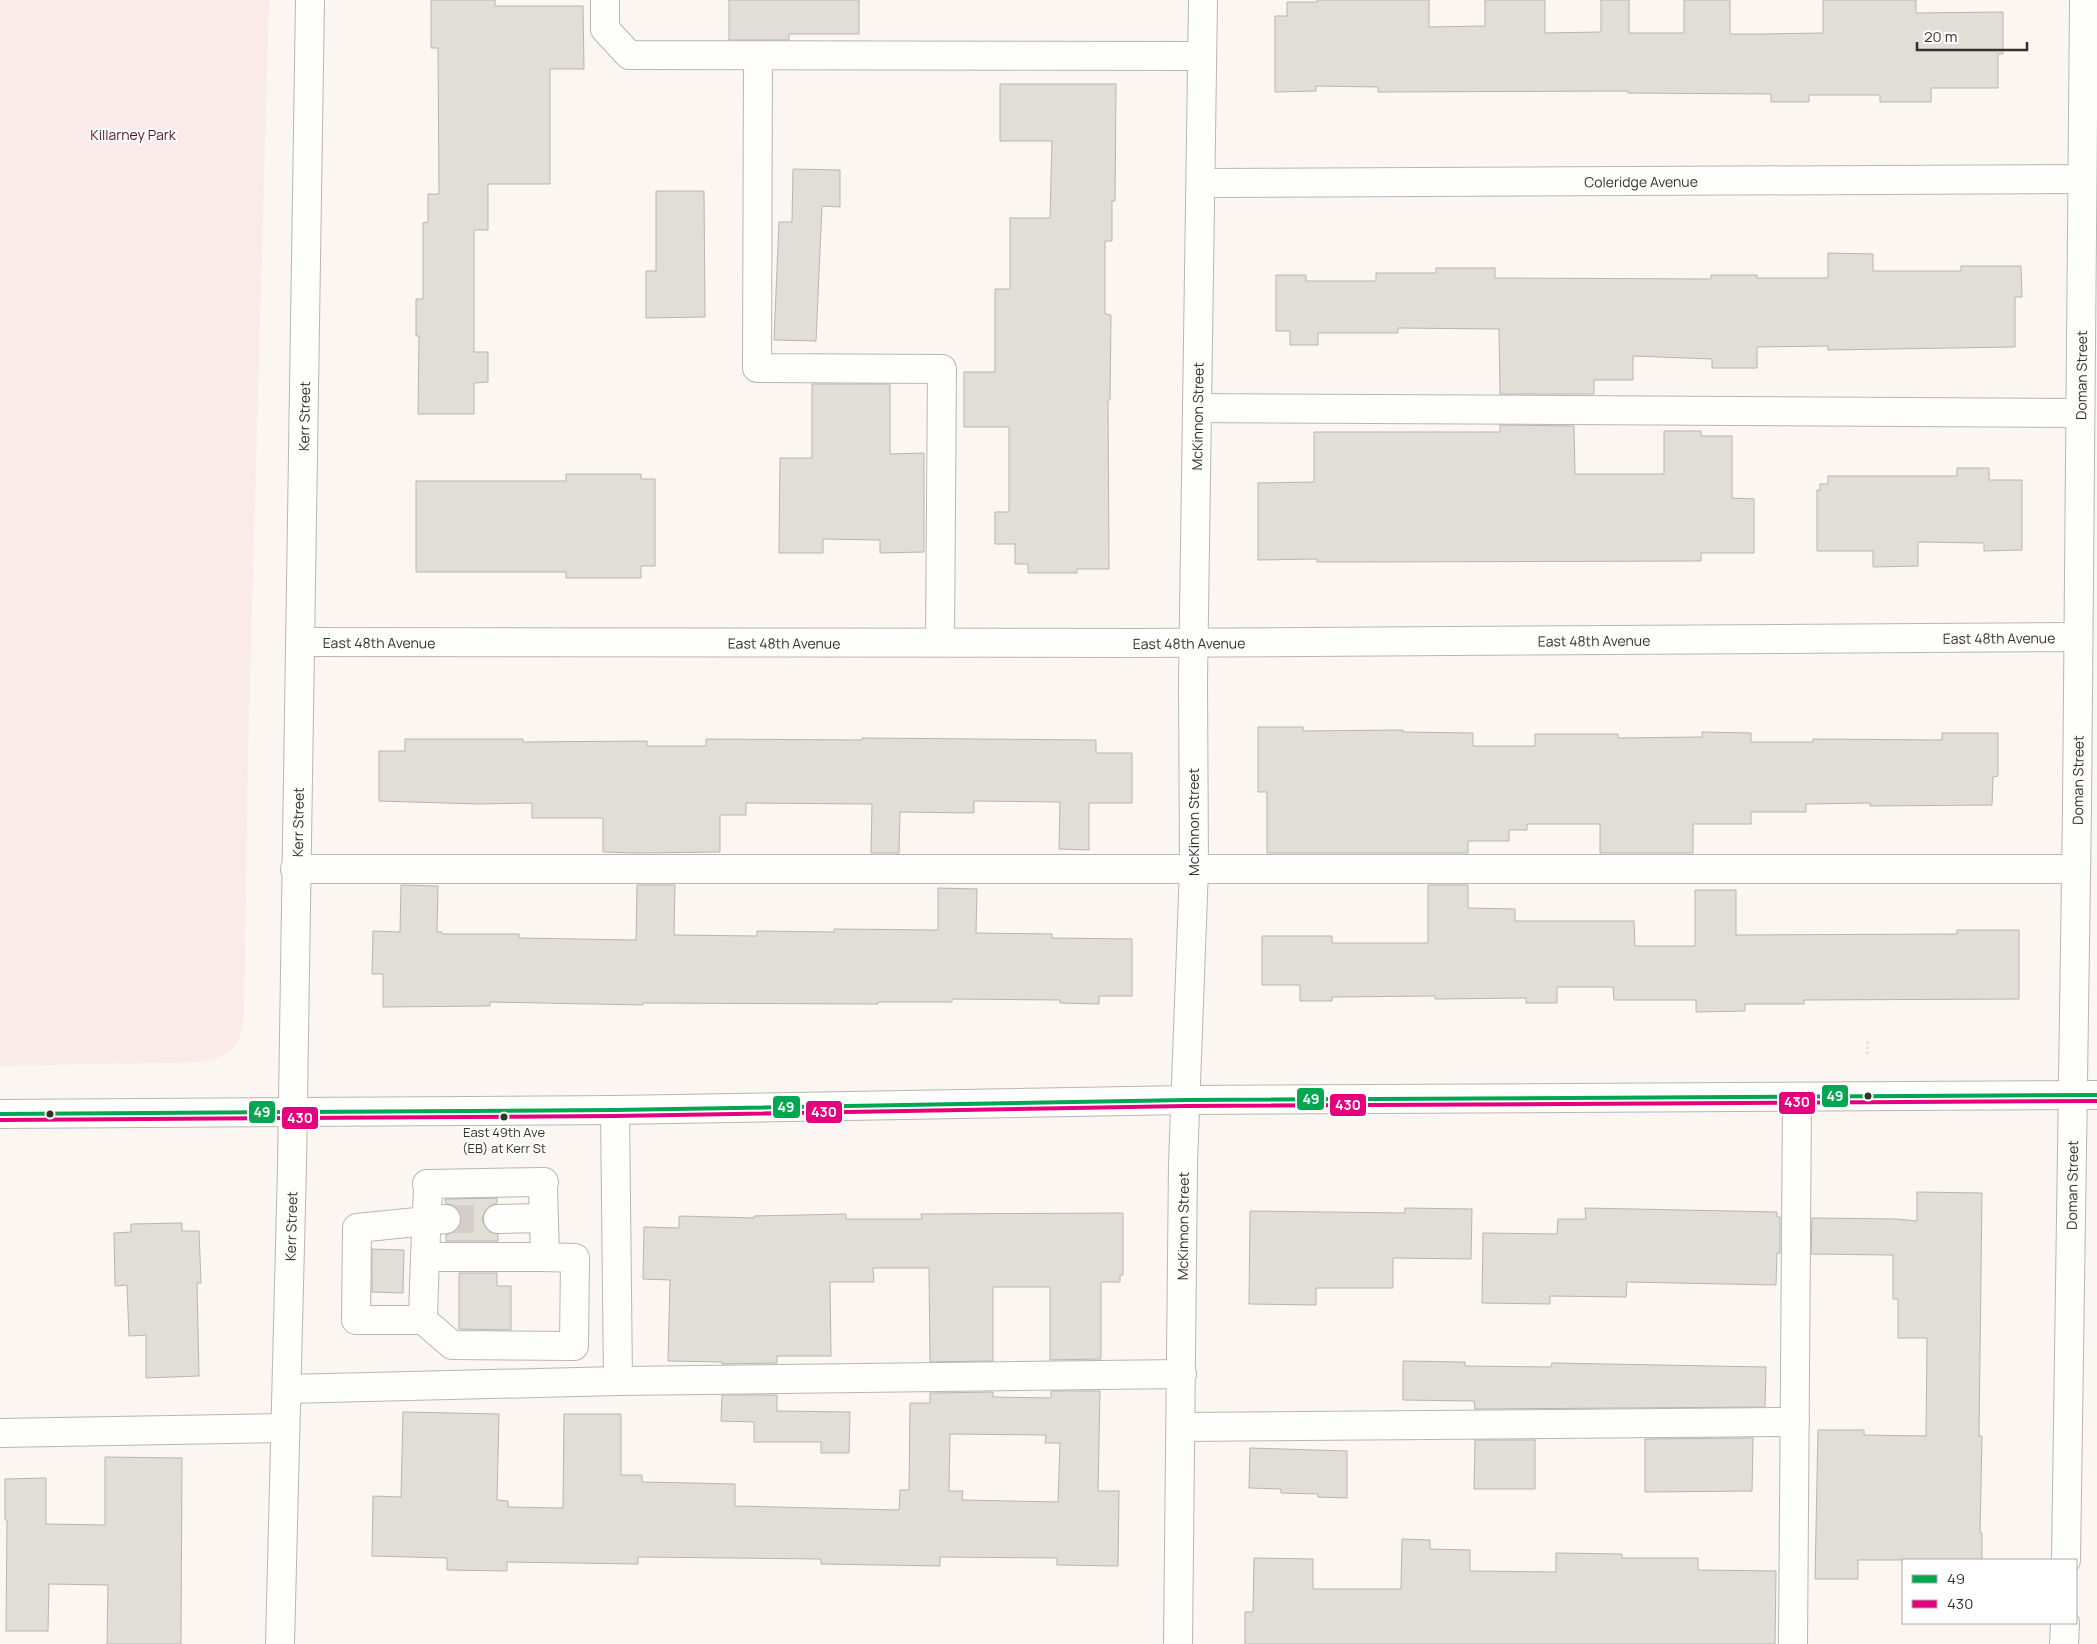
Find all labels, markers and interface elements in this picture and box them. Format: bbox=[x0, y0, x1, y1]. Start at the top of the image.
scale bar bbox=[1917, 20, 2027, 52]
text: 20 m bbox=[1924, 26, 1957, 47]
park label: Killarney Park bbox=[90, 125, 177, 144]
street label: Coleridge Avenue bbox=[1584, 171, 1698, 191]
street label: Doman Street bbox=[2071, 330, 2091, 420]
street label: McKinnon Street bbox=[1187, 362, 1207, 471]
street label: Kerr Street bbox=[294, 381, 314, 451]
street label: East 48th Avenue bbox=[1943, 628, 2055, 647]
street label: East 48th Avenue bbox=[1538, 630, 1650, 650]
street label: East 48th Avenue bbox=[323, 633, 435, 652]
street label: East 48th Avenue bbox=[728, 633, 840, 652]
street label: East 48th Avenue bbox=[1133, 633, 1245, 653]
street label: Doman Street bbox=[2067, 735, 2087, 825]
street label: McKinnon Street bbox=[1184, 768, 1203, 876]
street label: Kerr Street bbox=[287, 787, 307, 857]
line badge: 49 bbox=[1821, 1084, 1849, 1108]
text: 49 bbox=[1827, 1086, 1843, 1105]
line badge: 49 bbox=[1296, 1087, 1325, 1111]
text: 49 bbox=[1303, 1089, 1319, 1108]
line badge: 430 bbox=[1778, 1091, 1816, 1115]
unlabelled marker bbox=[1863, 1091, 1873, 1101]
text: 430 bbox=[1784, 1092, 1810, 1111]
line badge: 430 bbox=[1329, 1093, 1367, 1117]
line badge: 49 bbox=[772, 1095, 801, 1119]
text: 430 bbox=[1335, 1095, 1361, 1114]
text: 49 bbox=[778, 1097, 794, 1116]
line badge: 49 bbox=[248, 1100, 276, 1124]
line badge: 430 bbox=[805, 1100, 843, 1124]
text: 49 bbox=[254, 1102, 270, 1121]
text: 430 bbox=[811, 1102, 837, 1121]
line badge: 430 bbox=[281, 1106, 319, 1130]
text: 430 bbox=[287, 1108, 313, 1127]
unlabelled marker bbox=[45, 1109, 55, 1119]
marker: East 49th Ave (EB) at Kerr St bbox=[499, 1112, 509, 1122]
place label: East 49th Ave (EB) at Kerr St bbox=[462, 1123, 546, 1157]
street label: Doman Street bbox=[2061, 1140, 2082, 1230]
street label: McKinnon Street bbox=[1172, 1171, 1192, 1280]
street label: Kerr Street bbox=[280, 1190, 301, 1261]
legend bbox=[1902, 1559, 2077, 1624]
text: 49 bbox=[1947, 1568, 1965, 1589]
text: 430 bbox=[1947, 1593, 1973, 1614]

